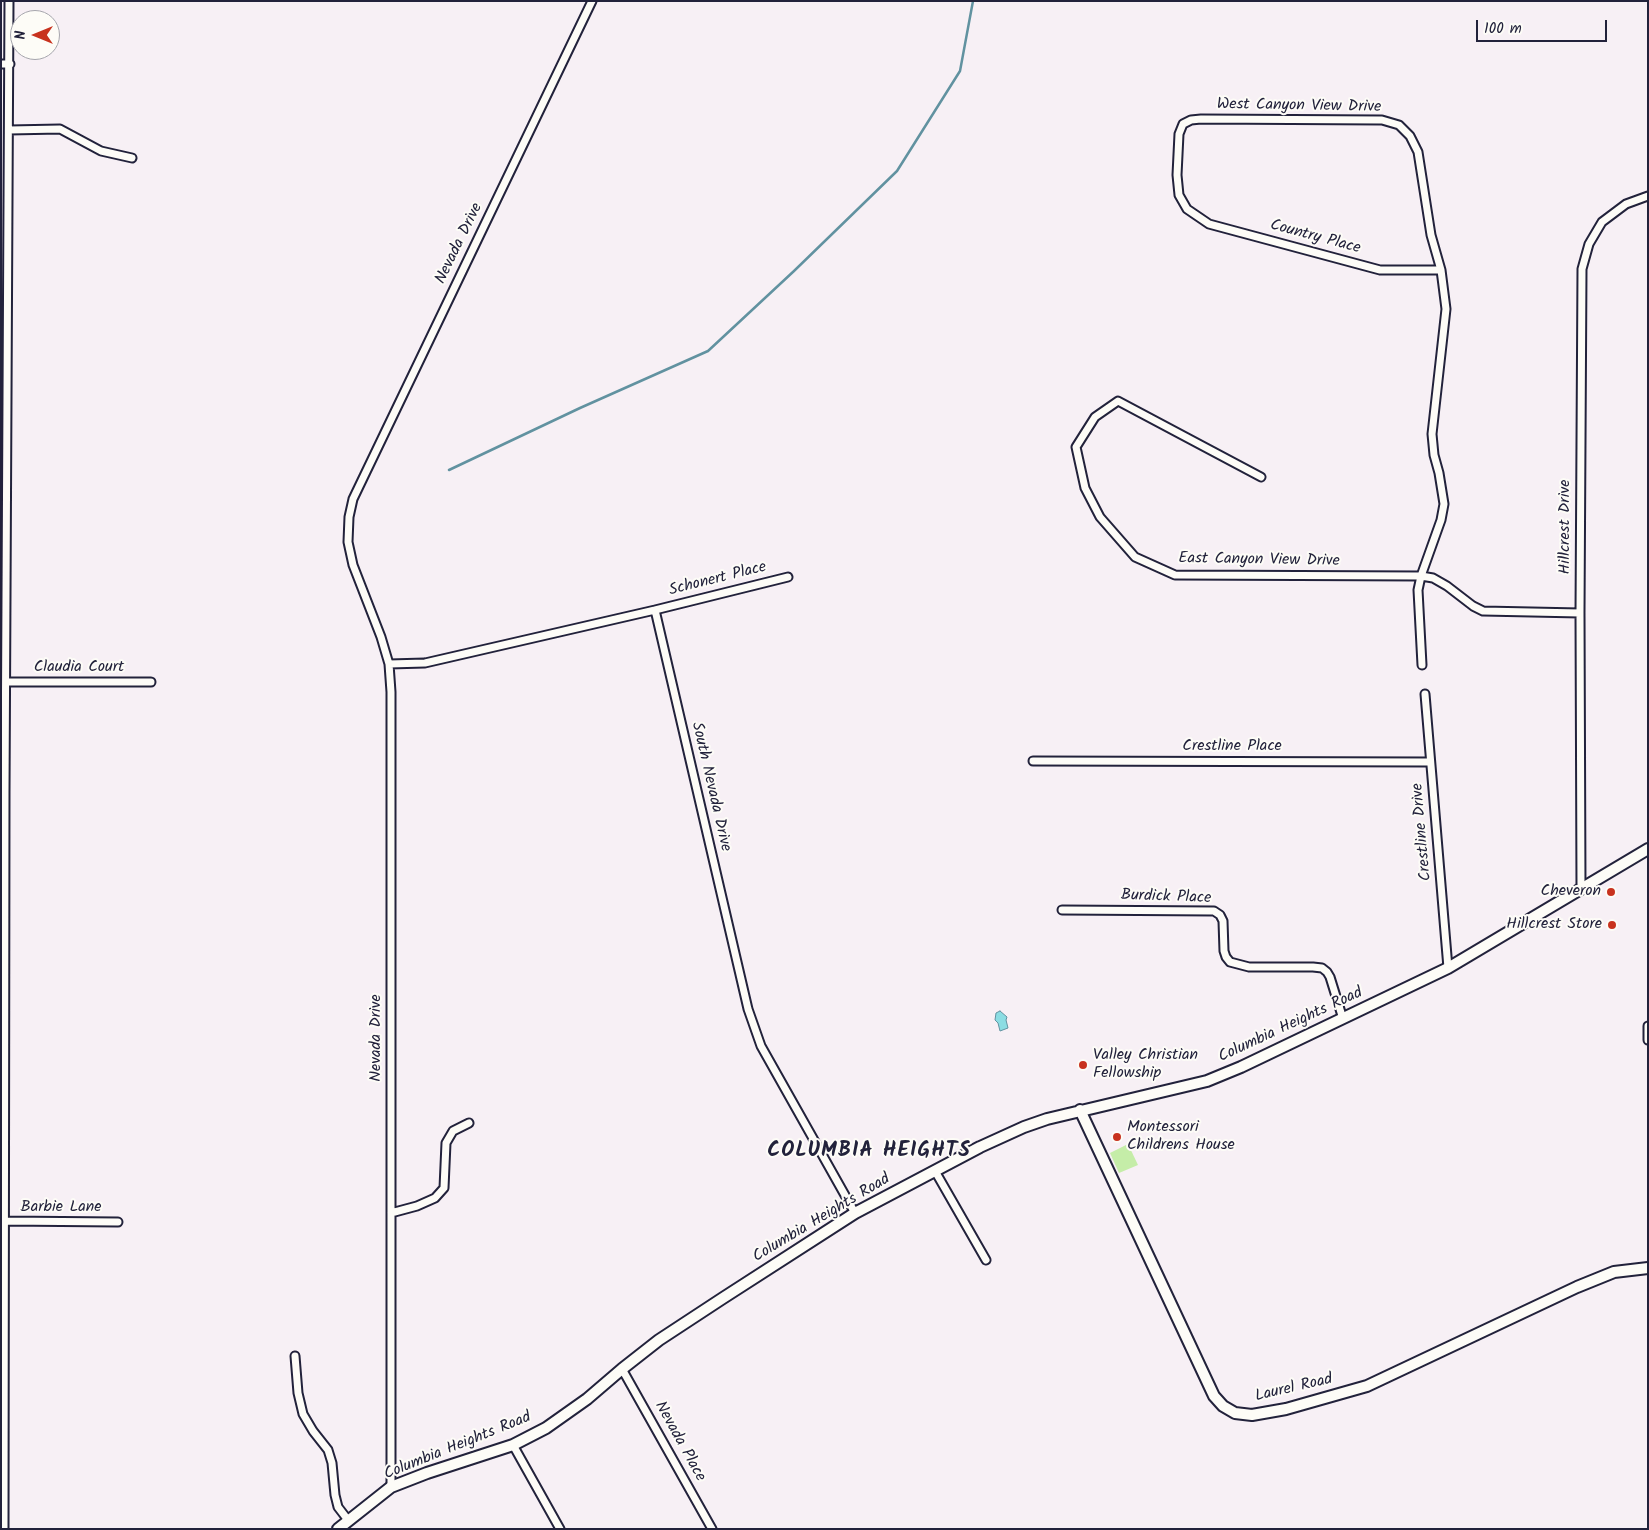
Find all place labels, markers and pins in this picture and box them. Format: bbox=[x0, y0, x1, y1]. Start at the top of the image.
place label: Cheveron bbox=[1541, 882, 1601, 902]
marker: Cheveron bbox=[1605, 886, 1617, 898]
place label: Hillcrest Store bbox=[1506, 915, 1602, 935]
marker: Hillcrest Store bbox=[1606, 919, 1618, 931]
place label: Valley Christian Fellowship bbox=[1093, 1046, 1198, 1084]
marker: Valley Christian Fellowship bbox=[1077, 1059, 1089, 1071]
place label: Montessori Childrens House bbox=[1127, 1118, 1235, 1156]
marker: Montessori Childrens House bbox=[1111, 1131, 1123, 1143]

